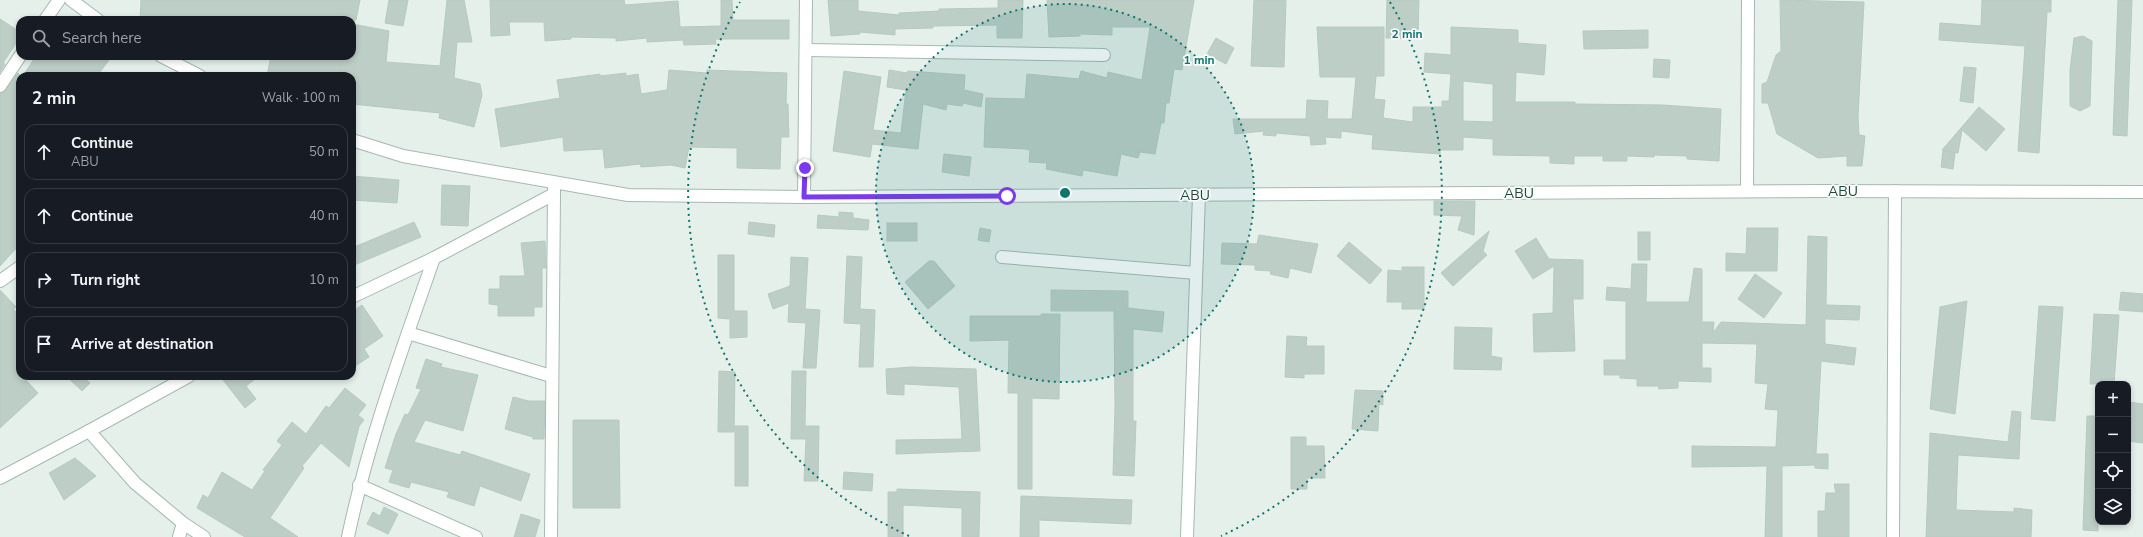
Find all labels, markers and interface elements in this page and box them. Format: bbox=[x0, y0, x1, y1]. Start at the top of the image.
search box bbox=[16, 16, 356, 60]
text: 2 min bbox=[1391, 26, 1423, 42]
icon: search bbox=[30, 27, 52, 49]
text: Search here bbox=[62, 28, 142, 48]
text: 1 min bbox=[1183, 52, 1215, 68]
text: 2 min bbox=[32, 87, 76, 110]
text: Walk · 100 m bbox=[262, 89, 340, 107]
text: Continue bbox=[71, 133, 133, 153]
icon: ahead bbox=[33, 141, 55, 163]
text: 50 m bbox=[309, 143, 339, 161]
text: ABU bbox=[71, 153, 99, 171]
route end bbox=[796, 159, 814, 177]
street label: ABU bbox=[1828, 182, 1858, 201]
street label: ABU bbox=[1504, 184, 1534, 203]
centre of rings bbox=[1058, 186, 1072, 200]
street label: ABU bbox=[1180, 186, 1210, 205]
route start bbox=[998, 187, 1016, 205]
icon: ahead bbox=[33, 205, 55, 227]
text: Continue bbox=[71, 206, 133, 226]
text: 40 m bbox=[309, 207, 339, 225]
icon: right bbox=[33, 269, 55, 291]
text: Turn right bbox=[71, 270, 140, 290]
text: 10 m bbox=[309, 271, 339, 289]
icon: arrive bbox=[33, 333, 55, 355]
text: Arrive at destination bbox=[71, 334, 214, 354]
map controls bbox=[2095, 381, 2131, 525]
button: + bbox=[2095, 381, 2131, 417]
button: − bbox=[2095, 417, 2131, 453]
button: locate bbox=[2095, 453, 2131, 489]
button: layers bbox=[2095, 489, 2131, 525]

